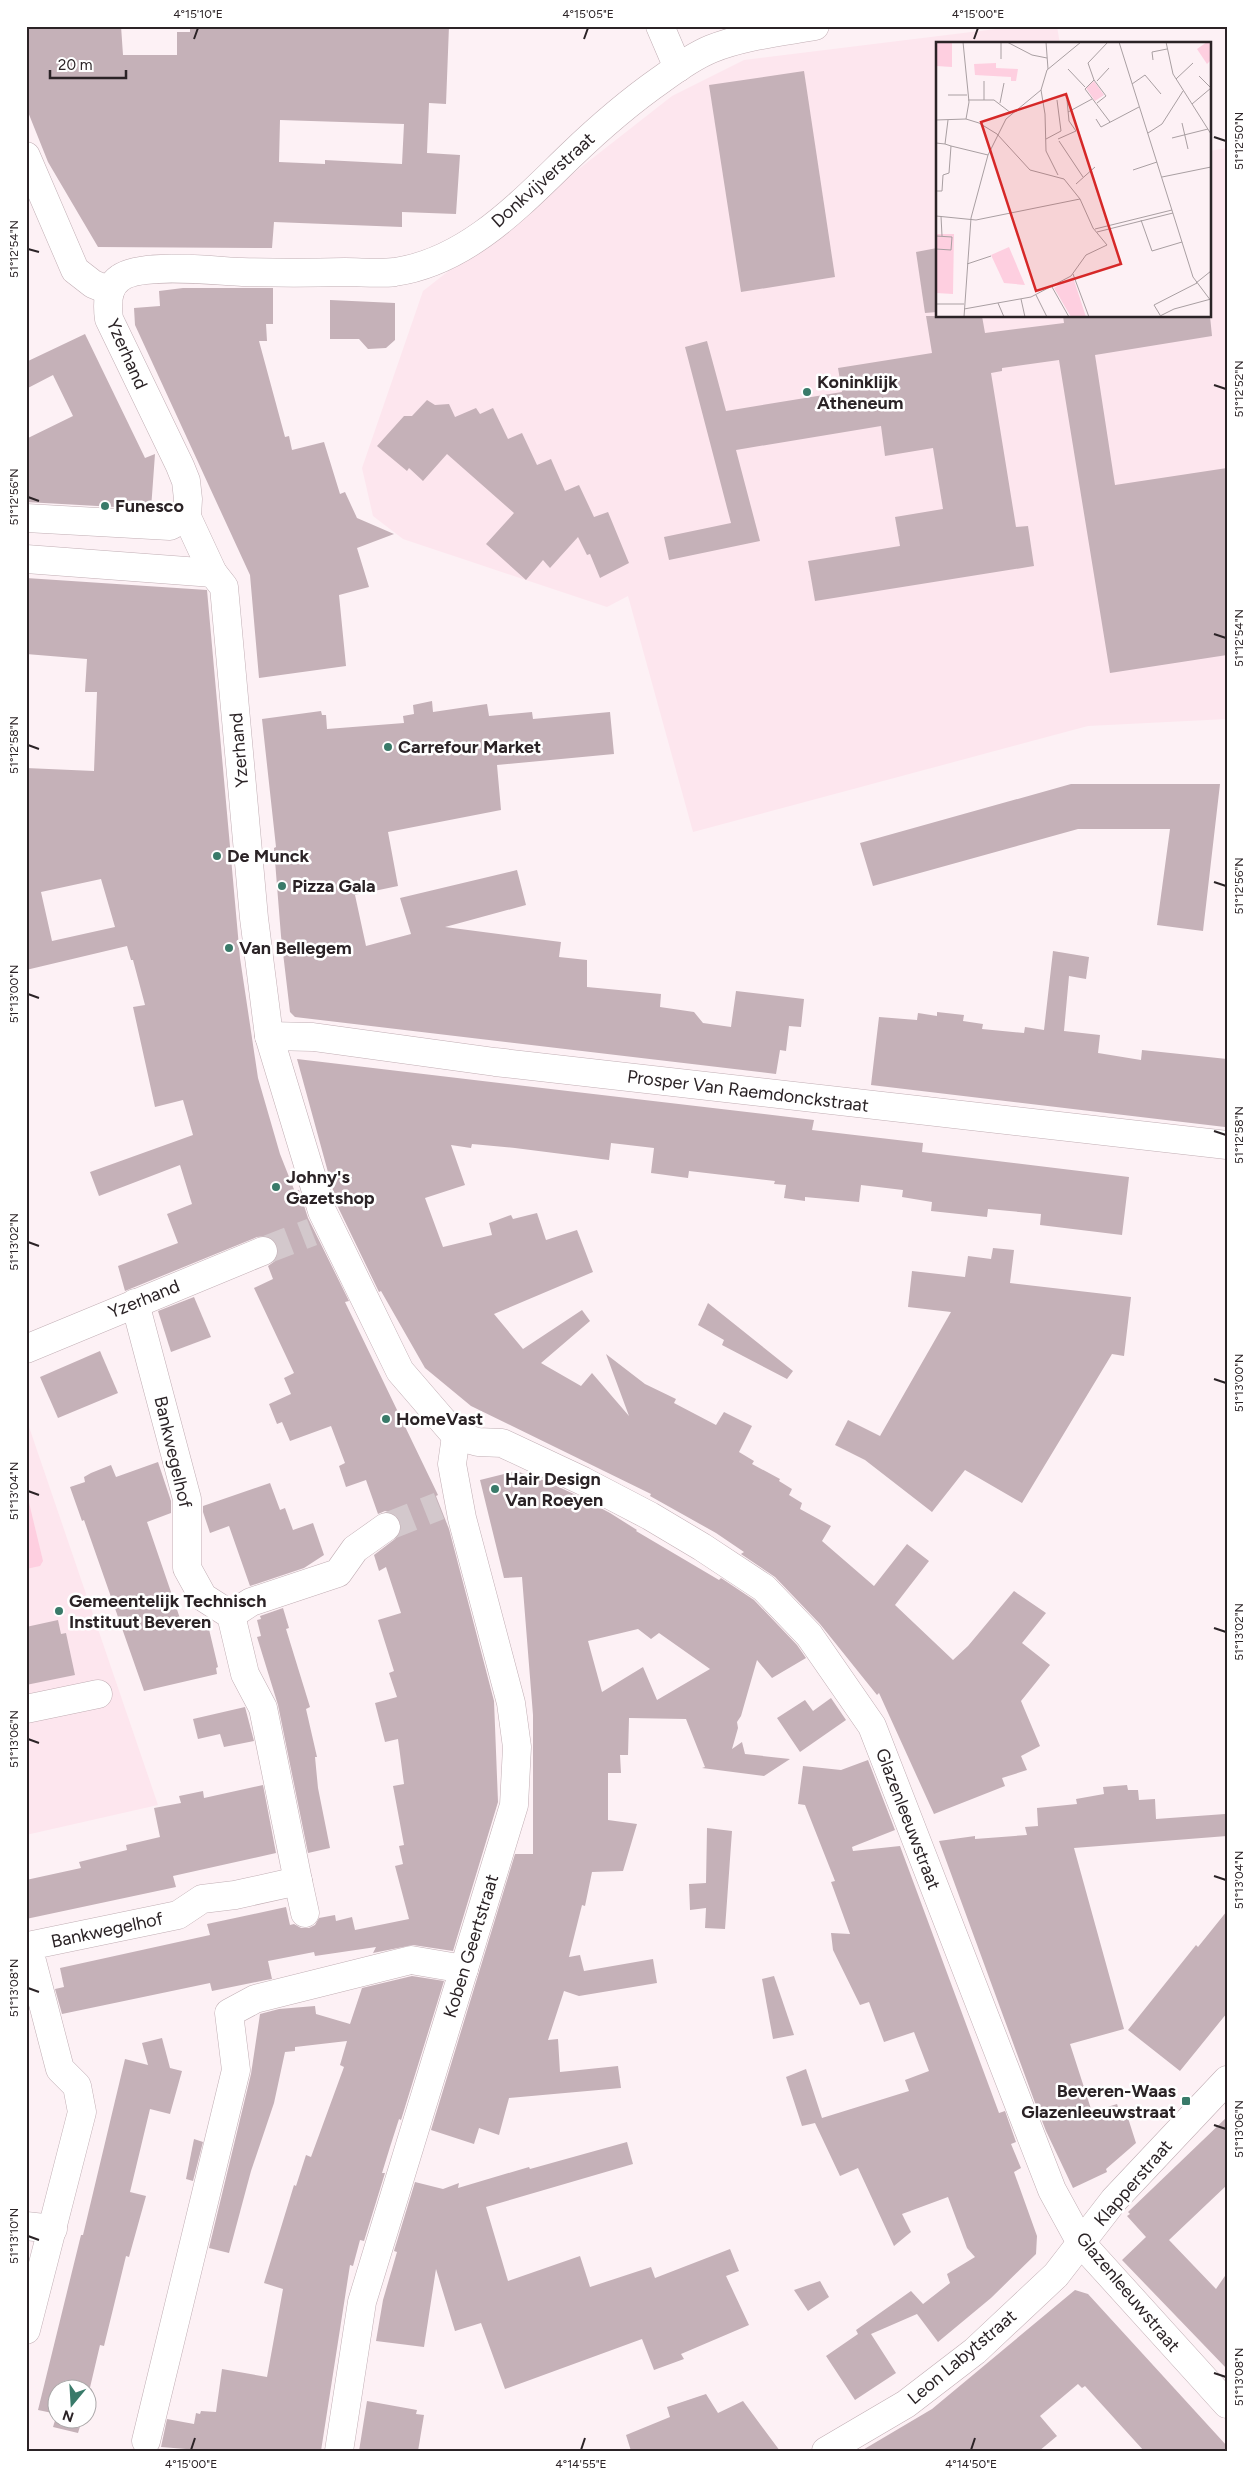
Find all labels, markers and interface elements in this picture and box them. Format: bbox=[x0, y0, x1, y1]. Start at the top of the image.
text: 4°15'10"E bbox=[173, 7, 223, 21]
text: 4°15'05"E bbox=[562, 7, 614, 21]
text: 4°15'00"E bbox=[952, 7, 1004, 21]
inset map bbox=[936, 42, 1210, 318]
scale bar bbox=[50, 48, 126, 80]
text: 20 m bbox=[58, 56, 92, 74]
text: 51°12'50"N bbox=[1232, 112, 1246, 170]
street label: Donkvijverstraat bbox=[487, 128, 599, 232]
text: 51°12'54"N bbox=[7, 220, 21, 278]
street label: Yzerhand bbox=[102, 315, 152, 393]
text: 51°12'52"N bbox=[1232, 360, 1246, 418]
place label: Koninklijk Atheneum bbox=[817, 371, 903, 414]
marker: Koninklijk Atheneum bbox=[801, 386, 813, 398]
text: 51°12'56"N bbox=[7, 468, 21, 526]
place label: Funesco bbox=[115, 495, 184, 517]
marker: Funesco bbox=[99, 500, 111, 512]
text: 51°12'54"N bbox=[1232, 609, 1246, 667]
street label: Yzerhand bbox=[225, 712, 253, 788]
text: 51°12'58"N bbox=[7, 716, 21, 774]
place label: Carrefour Market bbox=[398, 736, 541, 758]
marker: Carrefour Market bbox=[382, 741, 394, 753]
place label: De Munck bbox=[227, 845, 310, 867]
marker: De Munck bbox=[211, 850, 223, 862]
text: 51°12'56"N bbox=[1232, 857, 1246, 915]
place label: Pizza Gala bbox=[292, 875, 376, 897]
marker: Pizza Gala bbox=[276, 880, 288, 892]
place label: Van Bellegem bbox=[239, 937, 352, 959]
marker: Van Bellegem bbox=[223, 942, 235, 954]
text: 51°13'00"N bbox=[7, 965, 21, 1023]
street label: Prosper Van Raemdonckstraat bbox=[626, 1065, 870, 1117]
text: 51°12'58"N bbox=[1232, 1106, 1246, 1164]
place label: Johny's Gazetshop bbox=[286, 1166, 375, 1209]
marker: Johny's Gazetshop bbox=[270, 1181, 282, 1193]
text: 51°13'02"N bbox=[7, 1213, 21, 1271]
street label: Yzerhand bbox=[105, 1275, 183, 1323]
text: 51°13'00"N bbox=[1232, 1354, 1246, 1412]
street label: Bankwegelhof bbox=[149, 1394, 197, 1510]
place label: HomeVast bbox=[396, 1408, 483, 1430]
marker: HomeVast bbox=[380, 1413, 392, 1425]
text: 51°13'04"N bbox=[7, 1462, 21, 1520]
place label: Hair Design Van Roeyen bbox=[505, 1468, 603, 1511]
marker: Hair Design Van Roeyen bbox=[489, 1483, 501, 1495]
place label: Gemeentelijk Technisch Instituut Beveren bbox=[69, 1590, 266, 1633]
text: 51°13'02"N bbox=[1232, 1603, 1246, 1661]
marker: Gemeentelijk Technisch Instituut Beveren bbox=[53, 1605, 65, 1617]
text: 51°13'06"N bbox=[7, 1710, 21, 1768]
street label: Glazenleeuwstraat bbox=[871, 1745, 945, 1893]
text: 51°13'04"N bbox=[1232, 1851, 1246, 1909]
street label: Koben Geertstraat bbox=[439, 1871, 503, 2020]
street label: Bankwegelhof bbox=[49, 1907, 165, 1953]
text: 51°13'08"N bbox=[7, 1959, 21, 2017]
place label: Beveren-Waas Glazenleeuwstraat bbox=[1021, 2080, 1177, 2123]
marker: Beveren-Waas Glazenleeuwstraat bbox=[1180, 2095, 1192, 2107]
text: 51°13'06"N bbox=[1232, 2100, 1246, 2158]
street label: Klapperstraat bbox=[1089, 2135, 1177, 2231]
text: 51°13'10"N bbox=[7, 2208, 21, 2264]
street label: Glazenleeuwstraat bbox=[1071, 2228, 1185, 2357]
street label: Leon Labytstraat bbox=[903, 2305, 1021, 2409]
text: 51°13'08"N bbox=[1232, 2348, 1246, 2406]
north arrow bbox=[48, 2380, 98, 2430]
text: N bbox=[60, 2406, 76, 2426]
text: 4°15'00"E bbox=[165, 2457, 217, 2471]
text: 4°14'55"E bbox=[555, 2457, 607, 2471]
text: 4°14'50"E bbox=[945, 2457, 997, 2471]

